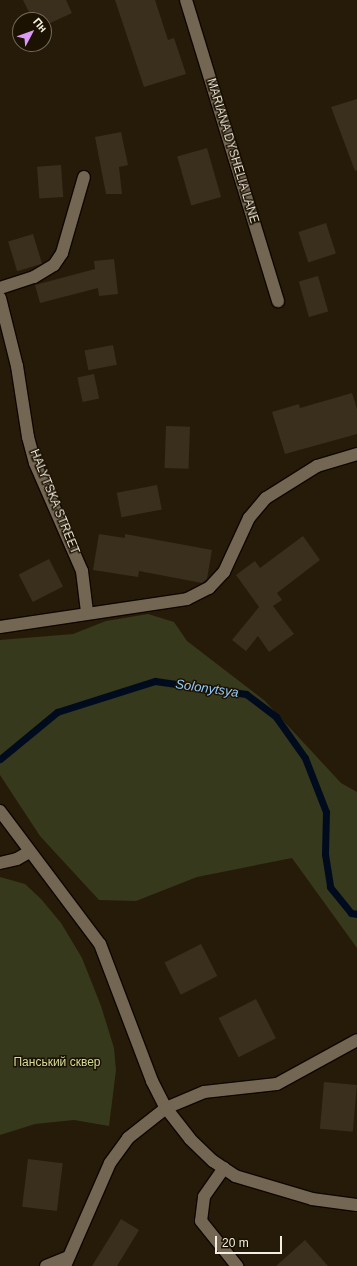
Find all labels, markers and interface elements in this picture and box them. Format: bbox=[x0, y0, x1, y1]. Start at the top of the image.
north arrow bbox=[12, 12, 52, 52]
text: Пн bbox=[31, 15, 50, 34]
street label: MARIANA DYSHELIA LANE bbox=[203, 76, 261, 226]
street label: HALYTSKA STREET bbox=[26, 447, 82, 557]
water label: Solonytsya bbox=[174, 677, 240, 701]
park label: Панський сквер bbox=[13, 1056, 101, 1070]
scale bar bbox=[217, 1228, 284, 1254]
text: 20 m bbox=[222, 1236, 249, 1250]

